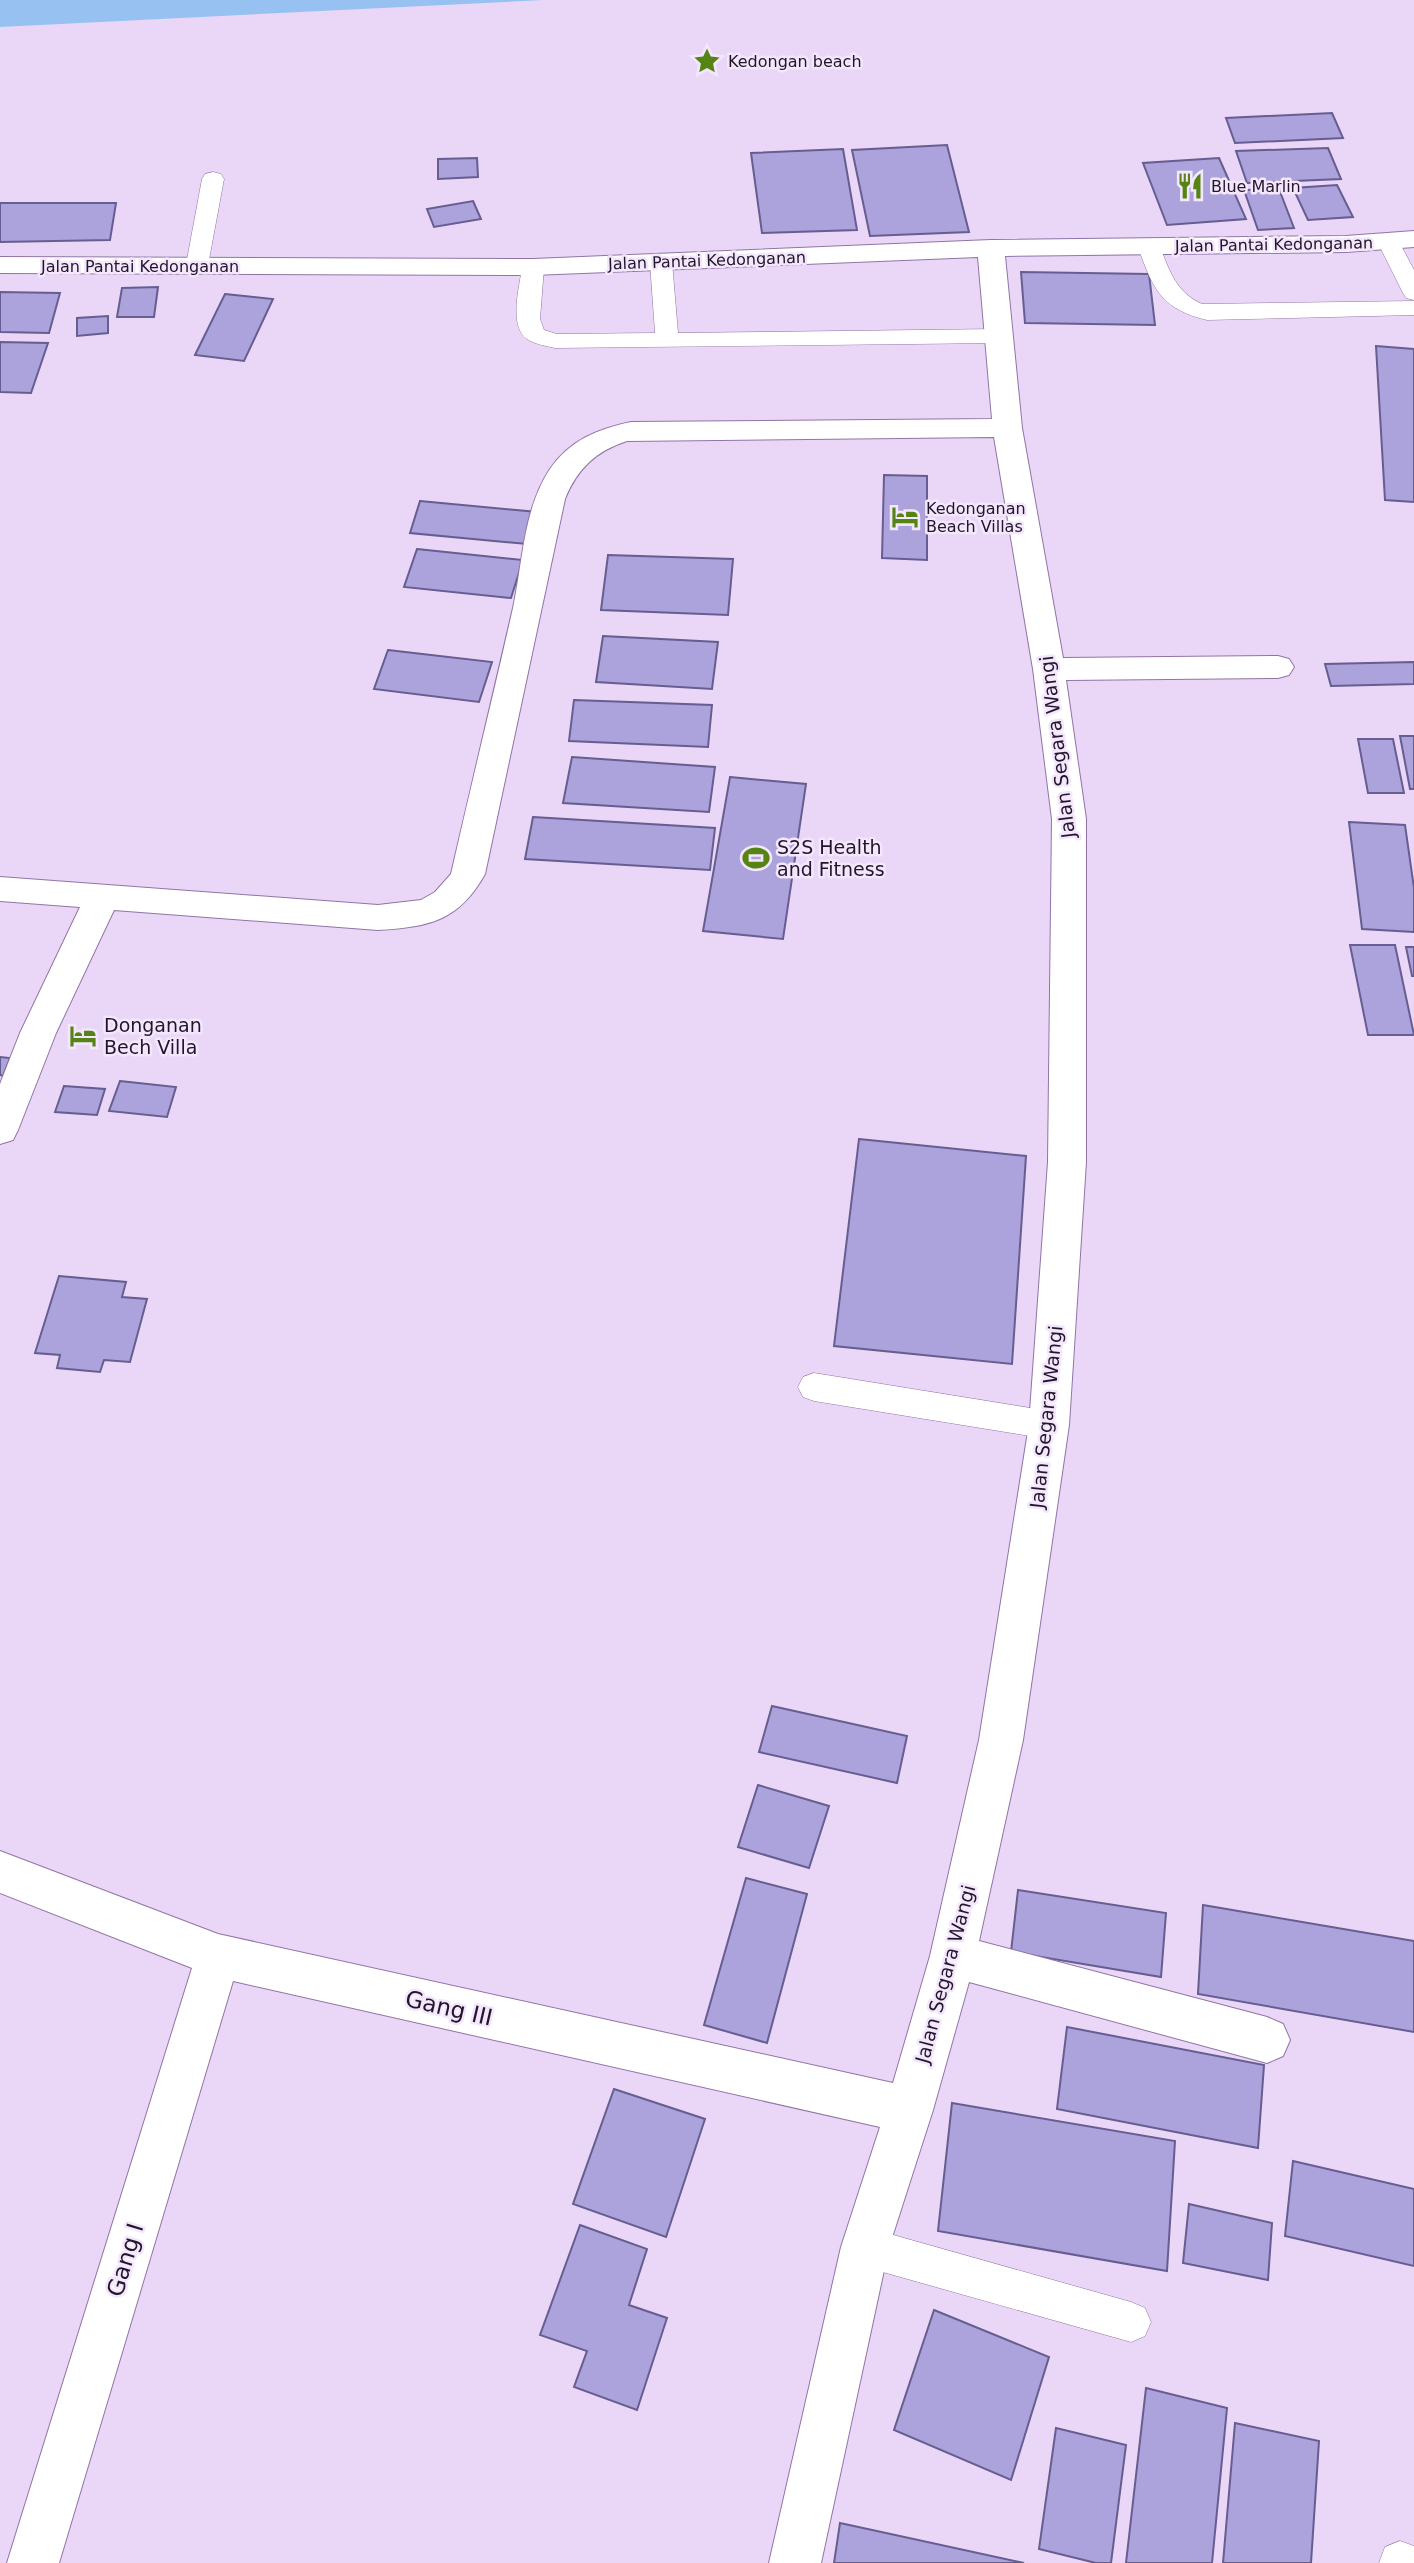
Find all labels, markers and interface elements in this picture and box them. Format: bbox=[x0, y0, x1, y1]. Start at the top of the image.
place icon: Kedongan beach bbox=[692, 46, 722, 76]
place label: Kedongan beach bbox=[728, 52, 862, 71]
restaurant icon: Blue Marlin bbox=[1175, 171, 1205, 201]
place label: Blue Marlin bbox=[1211, 177, 1301, 196]
street label: Jalan Pantai Kedonganan bbox=[1174, 233, 1373, 256]
street label: Jalan Pantai Kedonganan bbox=[607, 248, 806, 273]
street label: Jalan Pantai Kedonganan bbox=[40, 257, 239, 276]
place label: Kedonganan Beach Villas bbox=[926, 499, 1026, 536]
hotel icon: Kedonganan Beach Villas bbox=[890, 502, 920, 532]
street label: Jalan Segara Wangi bbox=[1035, 654, 1079, 841]
place label: S2S Health and Fitness bbox=[777, 836, 885, 880]
sports icon: S2S Health and Fitness bbox=[741, 843, 771, 873]
place label: Donganan Bech Villa bbox=[104, 1014, 202, 1058]
hotel icon: Donganan Bech Villa bbox=[68, 1021, 98, 1051]
street label: Jalan Segara Wangi bbox=[1025, 1324, 1067, 1511]
street label: Jalan Segara Wangi bbox=[910, 1882, 979, 2067]
street label: Gang III bbox=[403, 1985, 495, 2031]
street label: Gang I bbox=[102, 2220, 148, 2300]

